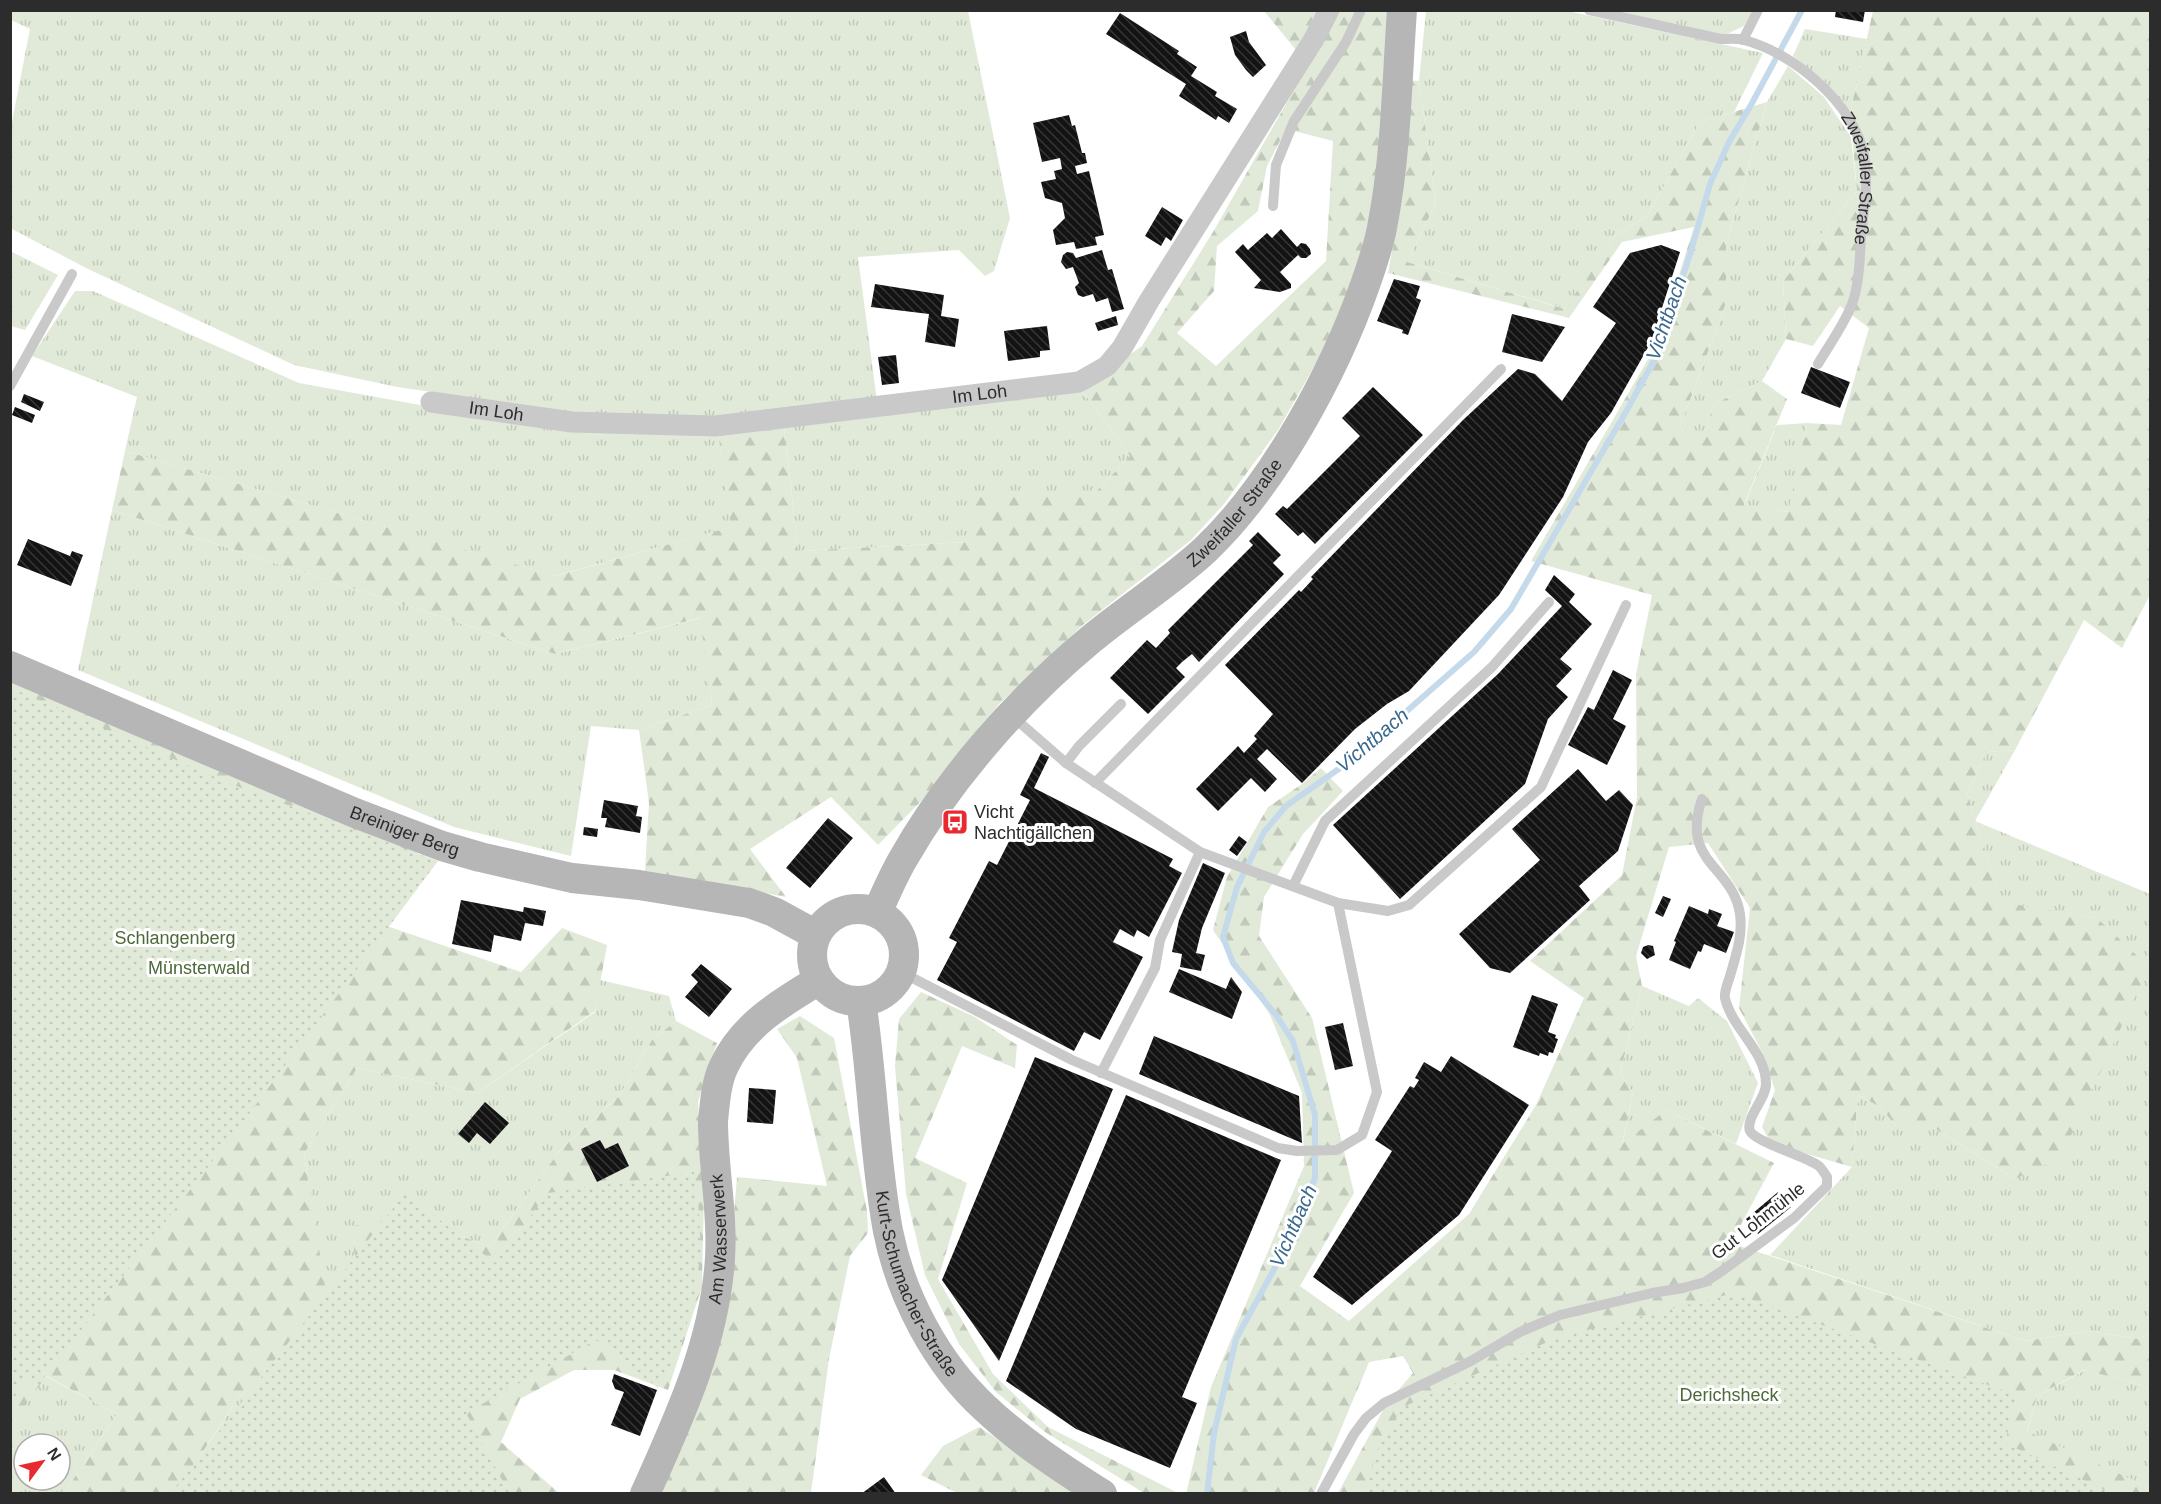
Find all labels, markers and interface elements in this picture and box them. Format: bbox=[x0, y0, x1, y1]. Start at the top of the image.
street label: Zweifaller Straße bbox=[1837, 108, 1876, 245]
water label: Vichtbach bbox=[1641, 273, 1691, 363]
street label: Im Loh bbox=[951, 381, 1008, 407]
street label: Im Loh bbox=[468, 398, 525, 425]
street label: Zweifaller Straße bbox=[1183, 455, 1286, 571]
water label: Vichtbach bbox=[1331, 703, 1413, 777]
street label: Breiniger Berg bbox=[347, 802, 462, 860]
place label: Vicht Nachtigällchen bbox=[974, 802, 1092, 843]
bus stop icon: Vicht Nachtigällchen bbox=[940, 807, 970, 837]
park label: Schlangenberg bbox=[114, 928, 236, 948]
park label: Münsterwald bbox=[148, 958, 250, 978]
street label: Am Wasserwerk bbox=[704, 1172, 731, 1306]
street label: Gut Lohmühle bbox=[1707, 1178, 1809, 1264]
water label: Vichtbach bbox=[1265, 1182, 1321, 1270]
street label: Kurt-Schumacher-Straße bbox=[872, 1189, 962, 1381]
park label: Derichsheck bbox=[1679, 1385, 1780, 1405]
north arrow bbox=[12, 1432, 72, 1492]
text: N bbox=[44, 1445, 64, 1464]

